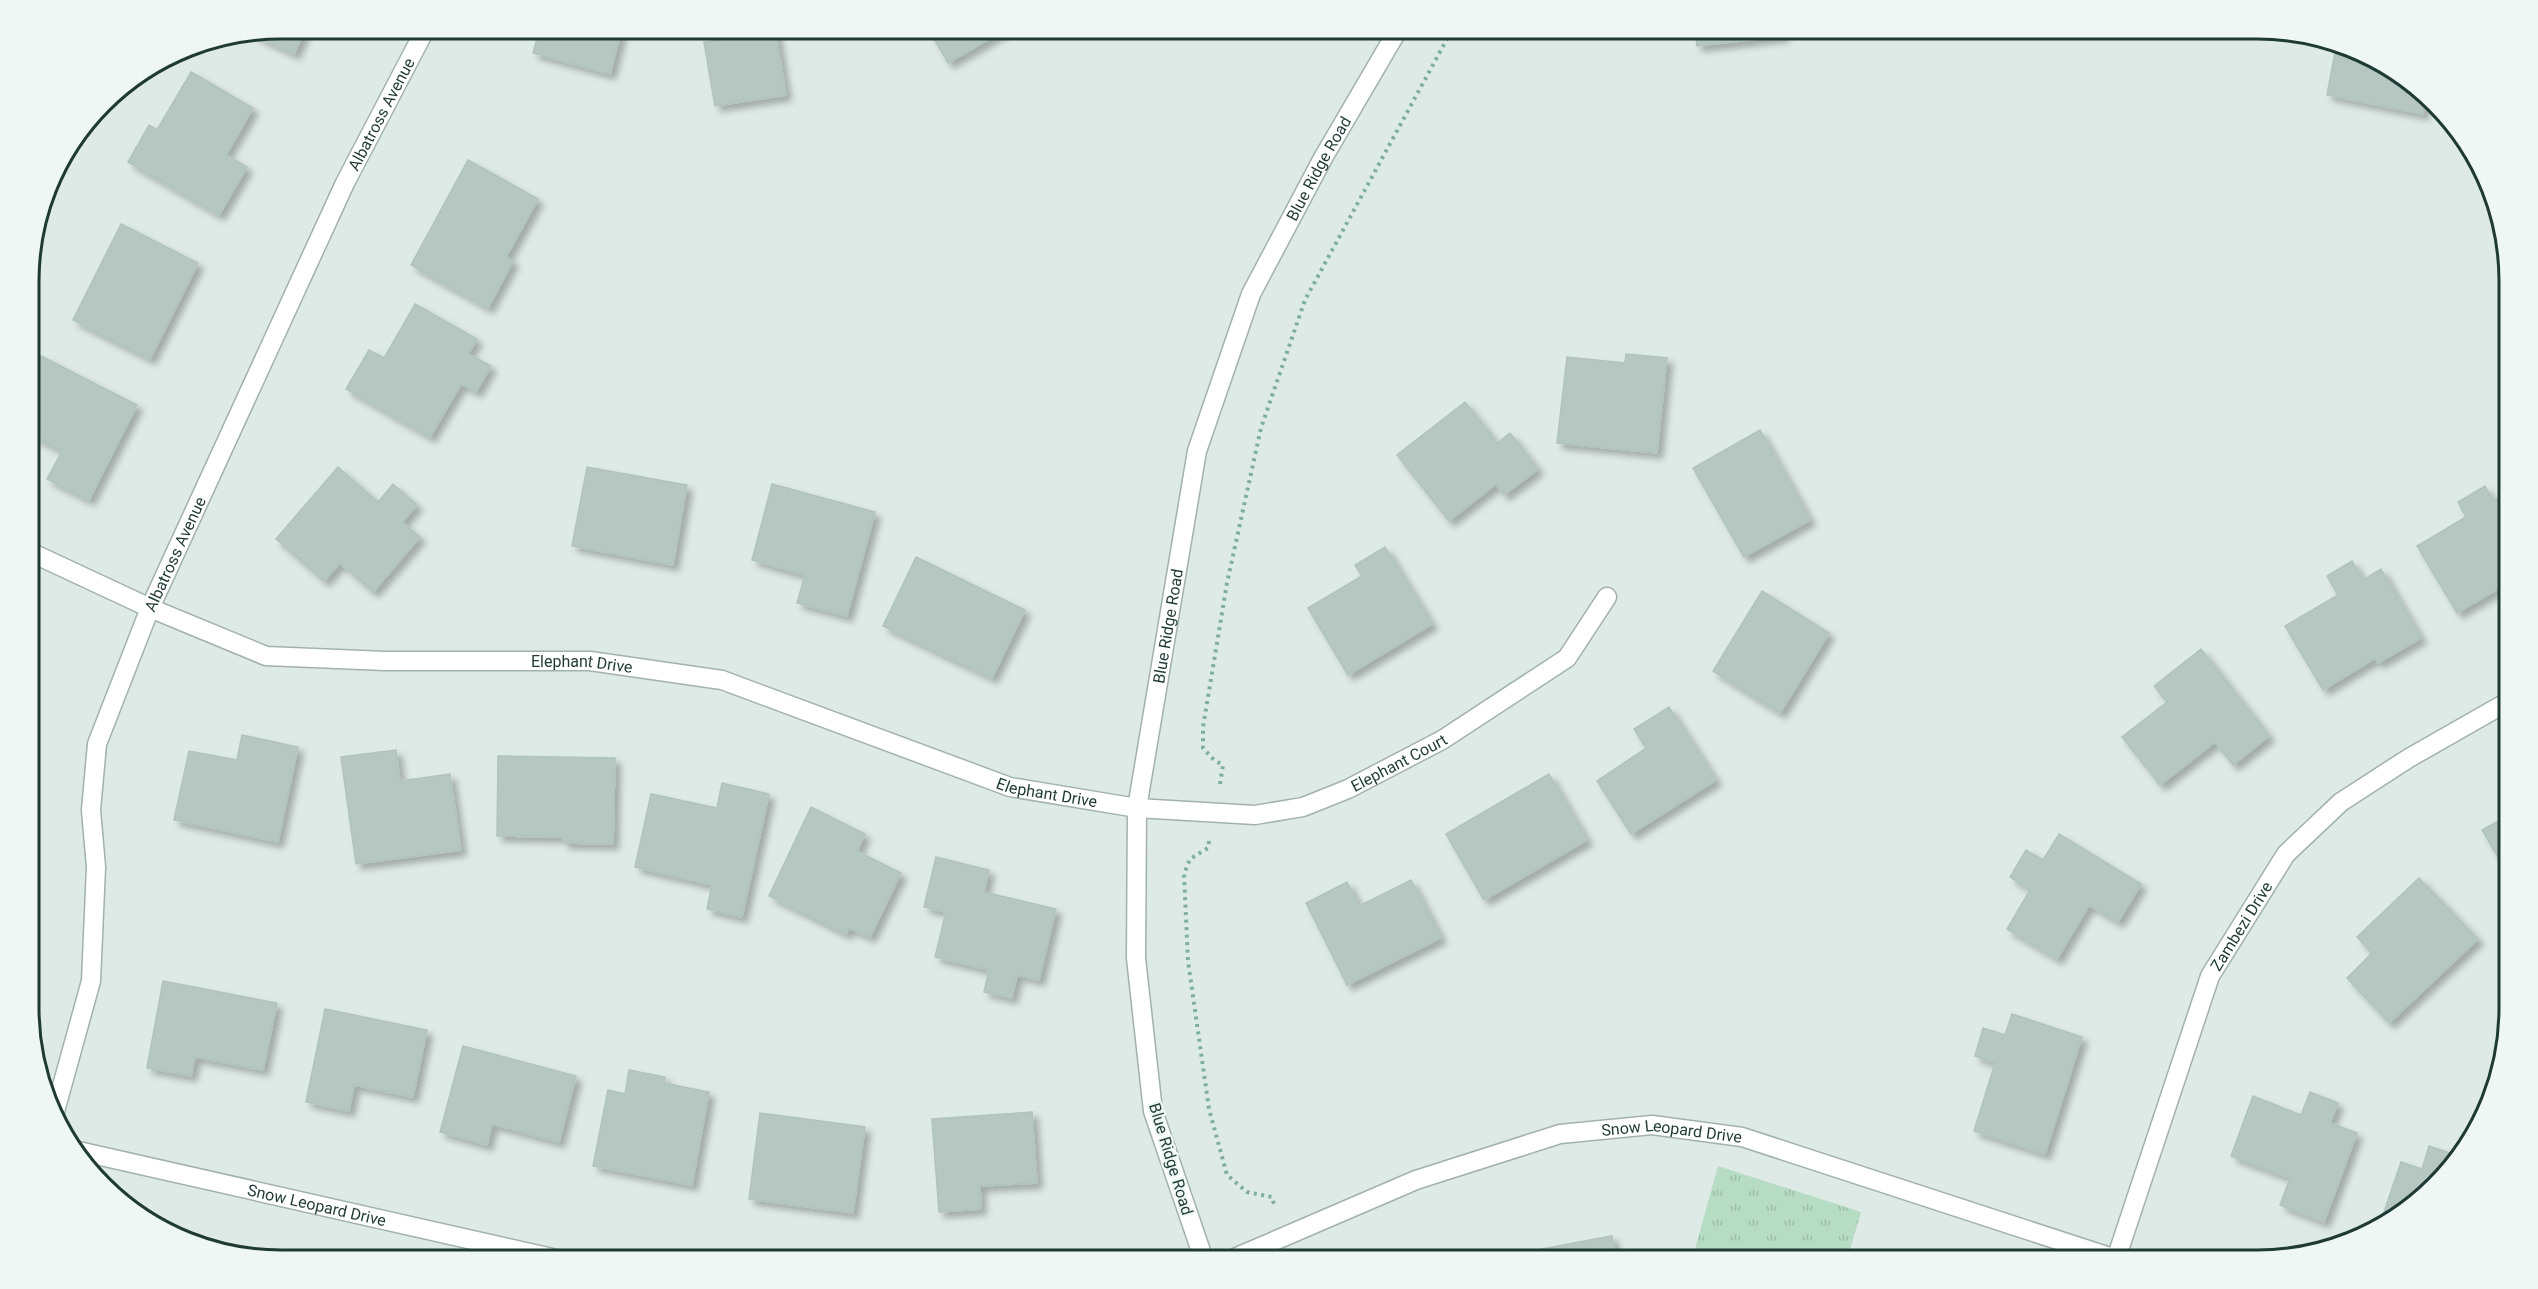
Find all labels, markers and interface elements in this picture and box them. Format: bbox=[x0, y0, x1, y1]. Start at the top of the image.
street label: Albatross Avenue bbox=[344, 54, 418, 174]
street label: Blue Ridge Road bbox=[1282, 113, 1355, 224]
street label: Albatross Avenue bbox=[140, 493, 209, 615]
street label: Blue Ridge Road bbox=[1149, 567, 1187, 685]
street label: Elephant Drive bbox=[531, 651, 634, 677]
street label: Elephant Court bbox=[1348, 730, 1451, 795]
street label: Elephant Drive bbox=[994, 773, 1099, 811]
street label: Zambezi Drive bbox=[2206, 878, 2276, 974]
street label: Blue Ridge Road bbox=[1145, 1101, 1197, 1217]
street label: Snow Leopard Drive bbox=[1600, 1115, 1743, 1146]
street label: Snow Leopard Drive bbox=[246, 1180, 388, 1230]

